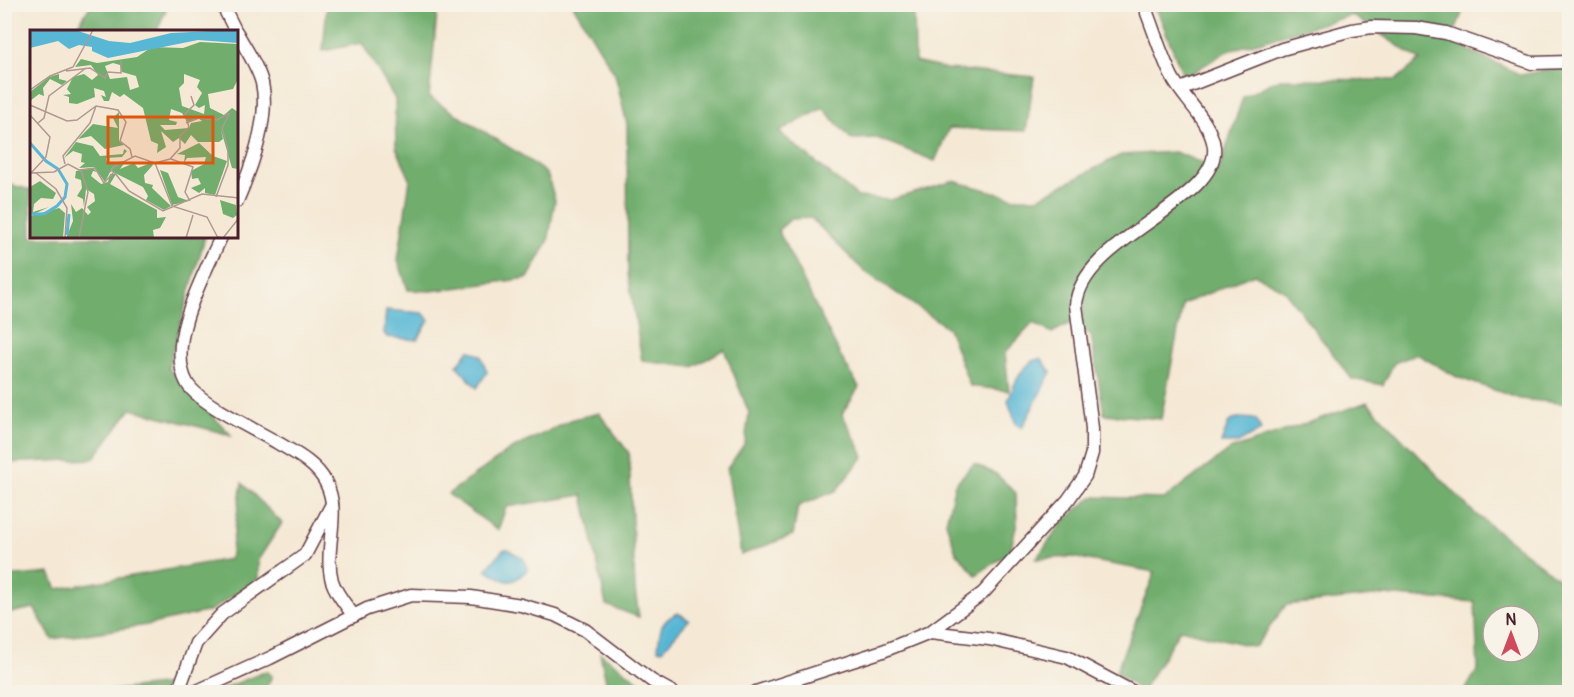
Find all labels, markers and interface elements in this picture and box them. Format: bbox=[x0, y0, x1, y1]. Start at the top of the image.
inset map bbox=[30, 30, 238, 238]
north arrow bbox=[1481, 604, 1541, 664]
text: N bbox=[1506, 610, 1517, 630]

